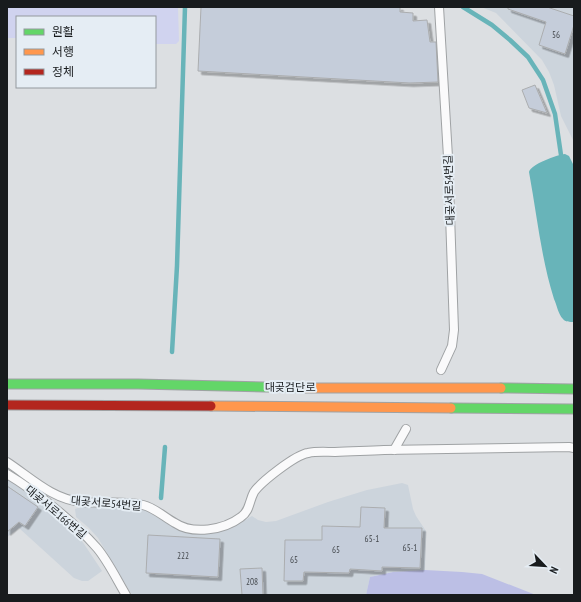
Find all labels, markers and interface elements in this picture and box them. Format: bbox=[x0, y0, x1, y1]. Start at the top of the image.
legend bbox=[16, 16, 156, 88]
text: 원활 bbox=[52, 24, 74, 39]
house number: 56 bbox=[552, 29, 560, 40]
text: 서행 bbox=[52, 44, 74, 59]
text: 정체 bbox=[52, 64, 74, 79]
street label: 대곶서로54번길 bbox=[441, 154, 457, 226]
street label: 대곶검단로 bbox=[265, 380, 315, 394]
street label: 대곶서로166번길 bbox=[23, 482, 89, 542]
street label: 대곶서로54번길 bbox=[70, 493, 142, 513]
house number: 65-1 bbox=[365, 533, 379, 544]
house number: 65-1 bbox=[403, 542, 417, 553]
house number: 65 bbox=[332, 544, 340, 555]
north arrow bbox=[525, 546, 565, 586]
house number: 222 bbox=[177, 550, 189, 561]
house number: 65 bbox=[290, 554, 298, 565]
text: N bbox=[546, 565, 562, 576]
house number: 208 bbox=[246, 576, 258, 587]

